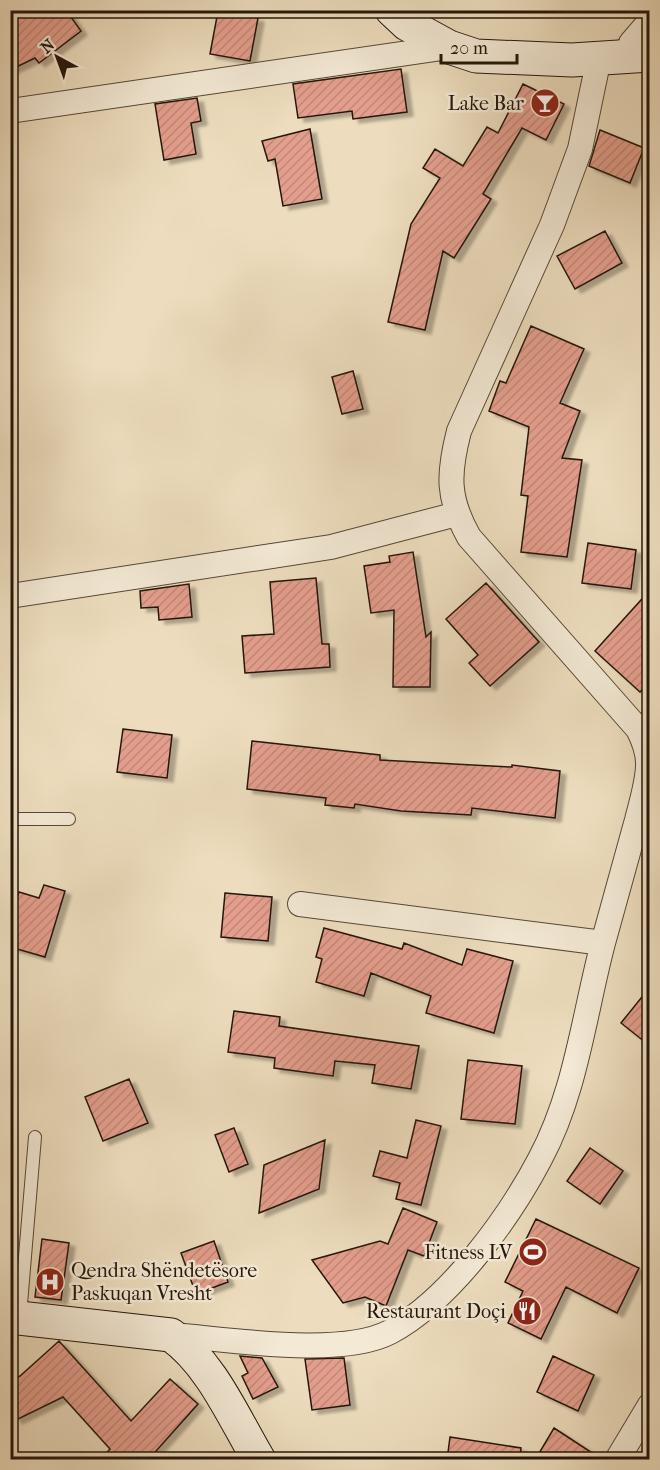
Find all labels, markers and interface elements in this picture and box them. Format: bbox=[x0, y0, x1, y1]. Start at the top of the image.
north arrow bbox=[27, 27, 87, 87]
scale bar bbox=[441, 27, 518, 65]
text: N bbox=[37, 34, 59, 57]
text: 20 m bbox=[450, 38, 488, 59]
bar icon: Lake Bar bbox=[529, 87, 561, 119]
place label: Lake Bar bbox=[448, 92, 524, 115]
sports icon: Fitness LV bbox=[517, 1236, 549, 1268]
place label: Fitness LV bbox=[424, 1241, 513, 1264]
place label: Qendra Shëndetësore Paskuqan Vresht bbox=[71, 1259, 257, 1305]
hospital icon: Qendra Shëndetësore Paskuqan Vresht bbox=[34, 1266, 66, 1298]
restaurant icon: Restaurant Doçi bbox=[511, 1295, 543, 1327]
place label: Restaurant Doçi bbox=[366, 1300, 506, 1323]

